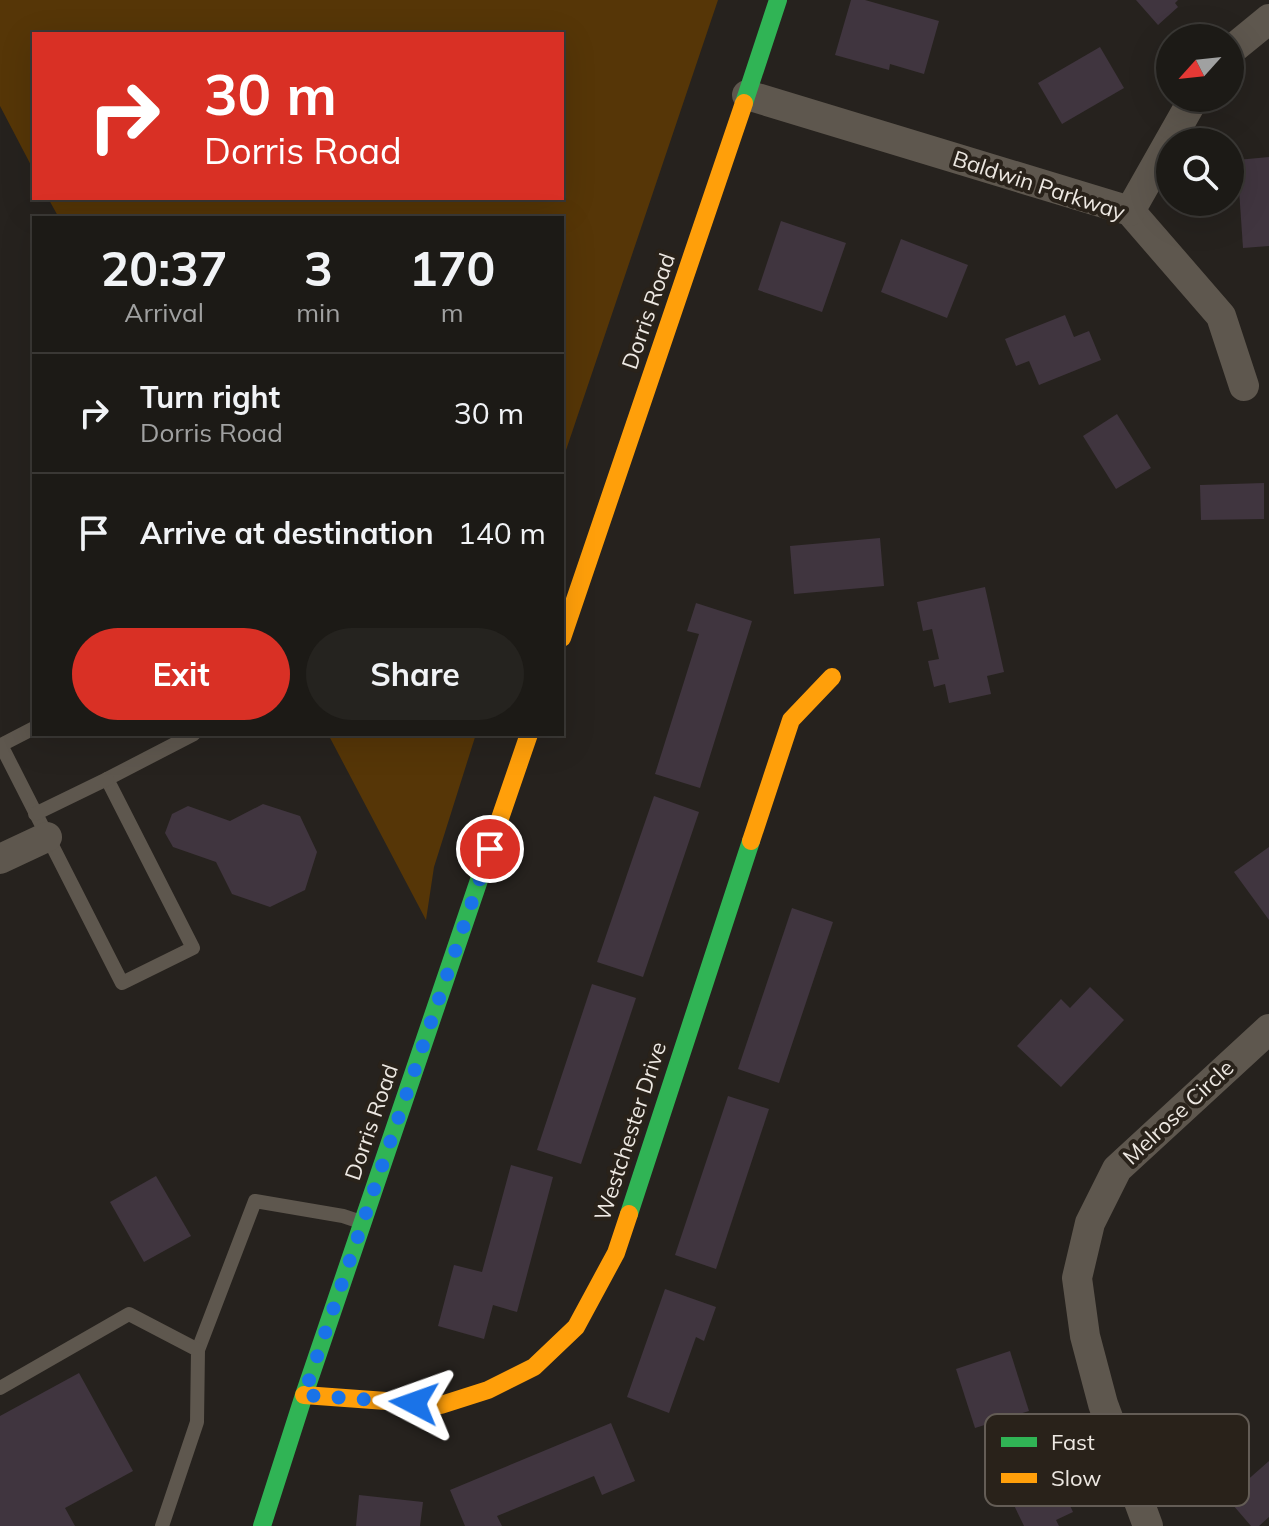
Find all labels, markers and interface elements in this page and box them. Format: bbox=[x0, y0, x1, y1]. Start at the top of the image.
north arrow bbox=[1156, 24, 1244, 112]
map controls bbox=[1156, 24, 1244, 216]
text: 30 m bbox=[204, 59, 337, 129]
icon: right bbox=[72, 64, 176, 168]
text: Dorris Road bbox=[204, 128, 402, 173]
button: search bbox=[1156, 128, 1244, 216]
street label: Baldwin Parkway bbox=[949, 144, 1129, 226]
text: 20:37 bbox=[101, 238, 228, 298]
text: 3 bbox=[304, 238, 333, 298]
text: 170 bbox=[409, 238, 495, 298]
street label: Dorris Road bbox=[615, 249, 681, 373]
text: Arrival bbox=[124, 296, 204, 329]
text: min bbox=[296, 296, 340, 329]
text: m bbox=[441, 296, 464, 329]
text: Turn right bbox=[140, 378, 280, 416]
icon: right bbox=[72, 391, 116, 435]
text: 30 m bbox=[454, 394, 524, 432]
text: Dorris Road bbox=[140, 416, 283, 449]
icon: arrive bbox=[72, 511, 116, 555]
text: Arrive at destination bbox=[140, 514, 434, 552]
text: 140 m bbox=[458, 514, 546, 552]
button: Exit bbox=[72, 628, 290, 720]
button: Share bbox=[306, 628, 524, 720]
pin bbox=[456, 815, 524, 883]
icon: arrive bbox=[468, 827, 512, 871]
street label: Westchester Drive bbox=[588, 1038, 672, 1224]
street label: Melrose Circle bbox=[1117, 1054, 1239, 1170]
street label: Dorris Road bbox=[338, 1060, 404, 1184]
position arrow bbox=[372, 1361, 456, 1445]
legend bbox=[985, 1414, 1249, 1506]
text: Fast bbox=[1051, 1428, 1095, 1456]
text: Slow bbox=[1051, 1464, 1101, 1492]

